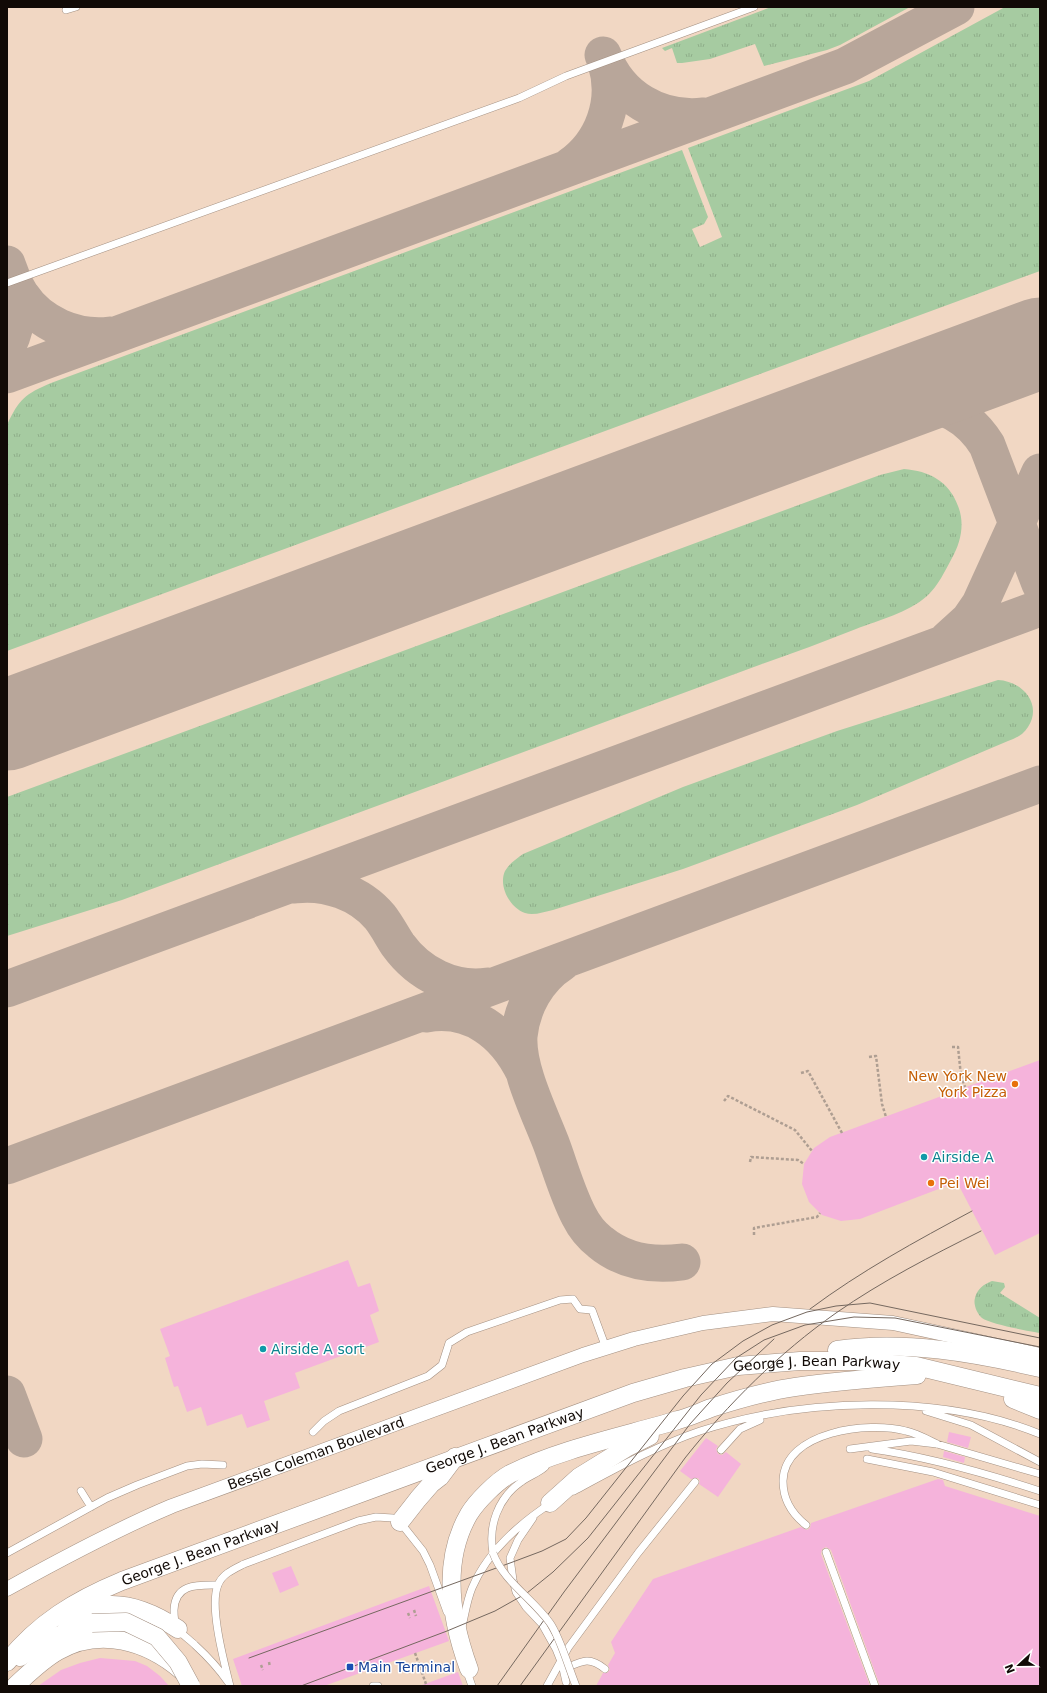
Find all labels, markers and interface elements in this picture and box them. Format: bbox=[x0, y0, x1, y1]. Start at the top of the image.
place label: New York New York Pizza bbox=[908, 1068, 1007, 1100]
marker: New York New York Pizza bbox=[1010, 1079, 1020, 1089]
place label: Airside A bbox=[932, 1149, 994, 1165]
marker: Airside A bbox=[919, 1152, 929, 1162]
place label: Pei Wei bbox=[939, 1175, 989, 1191]
marker: Pei Wei bbox=[926, 1178, 936, 1188]
place label: Airside A sort bbox=[271, 1341, 365, 1357]
marker: Airside A sort bbox=[258, 1344, 268, 1354]
street label: George J. Bean Parkway bbox=[732, 1353, 901, 1374]
street label: George J. Bean Parkway bbox=[423, 1404, 586, 1477]
street label: Bessie Coleman Boulevard bbox=[225, 1413, 406, 1493]
street label: George J. Bean Parkway bbox=[119, 1516, 282, 1588]
north arrow bbox=[999, 1645, 1039, 1685]
place label: Main Terminal bbox=[358, 1659, 455, 1675]
marker: Main Terminal bbox=[345, 1662, 355, 1672]
text: N bbox=[1002, 1662, 1018, 1675]

